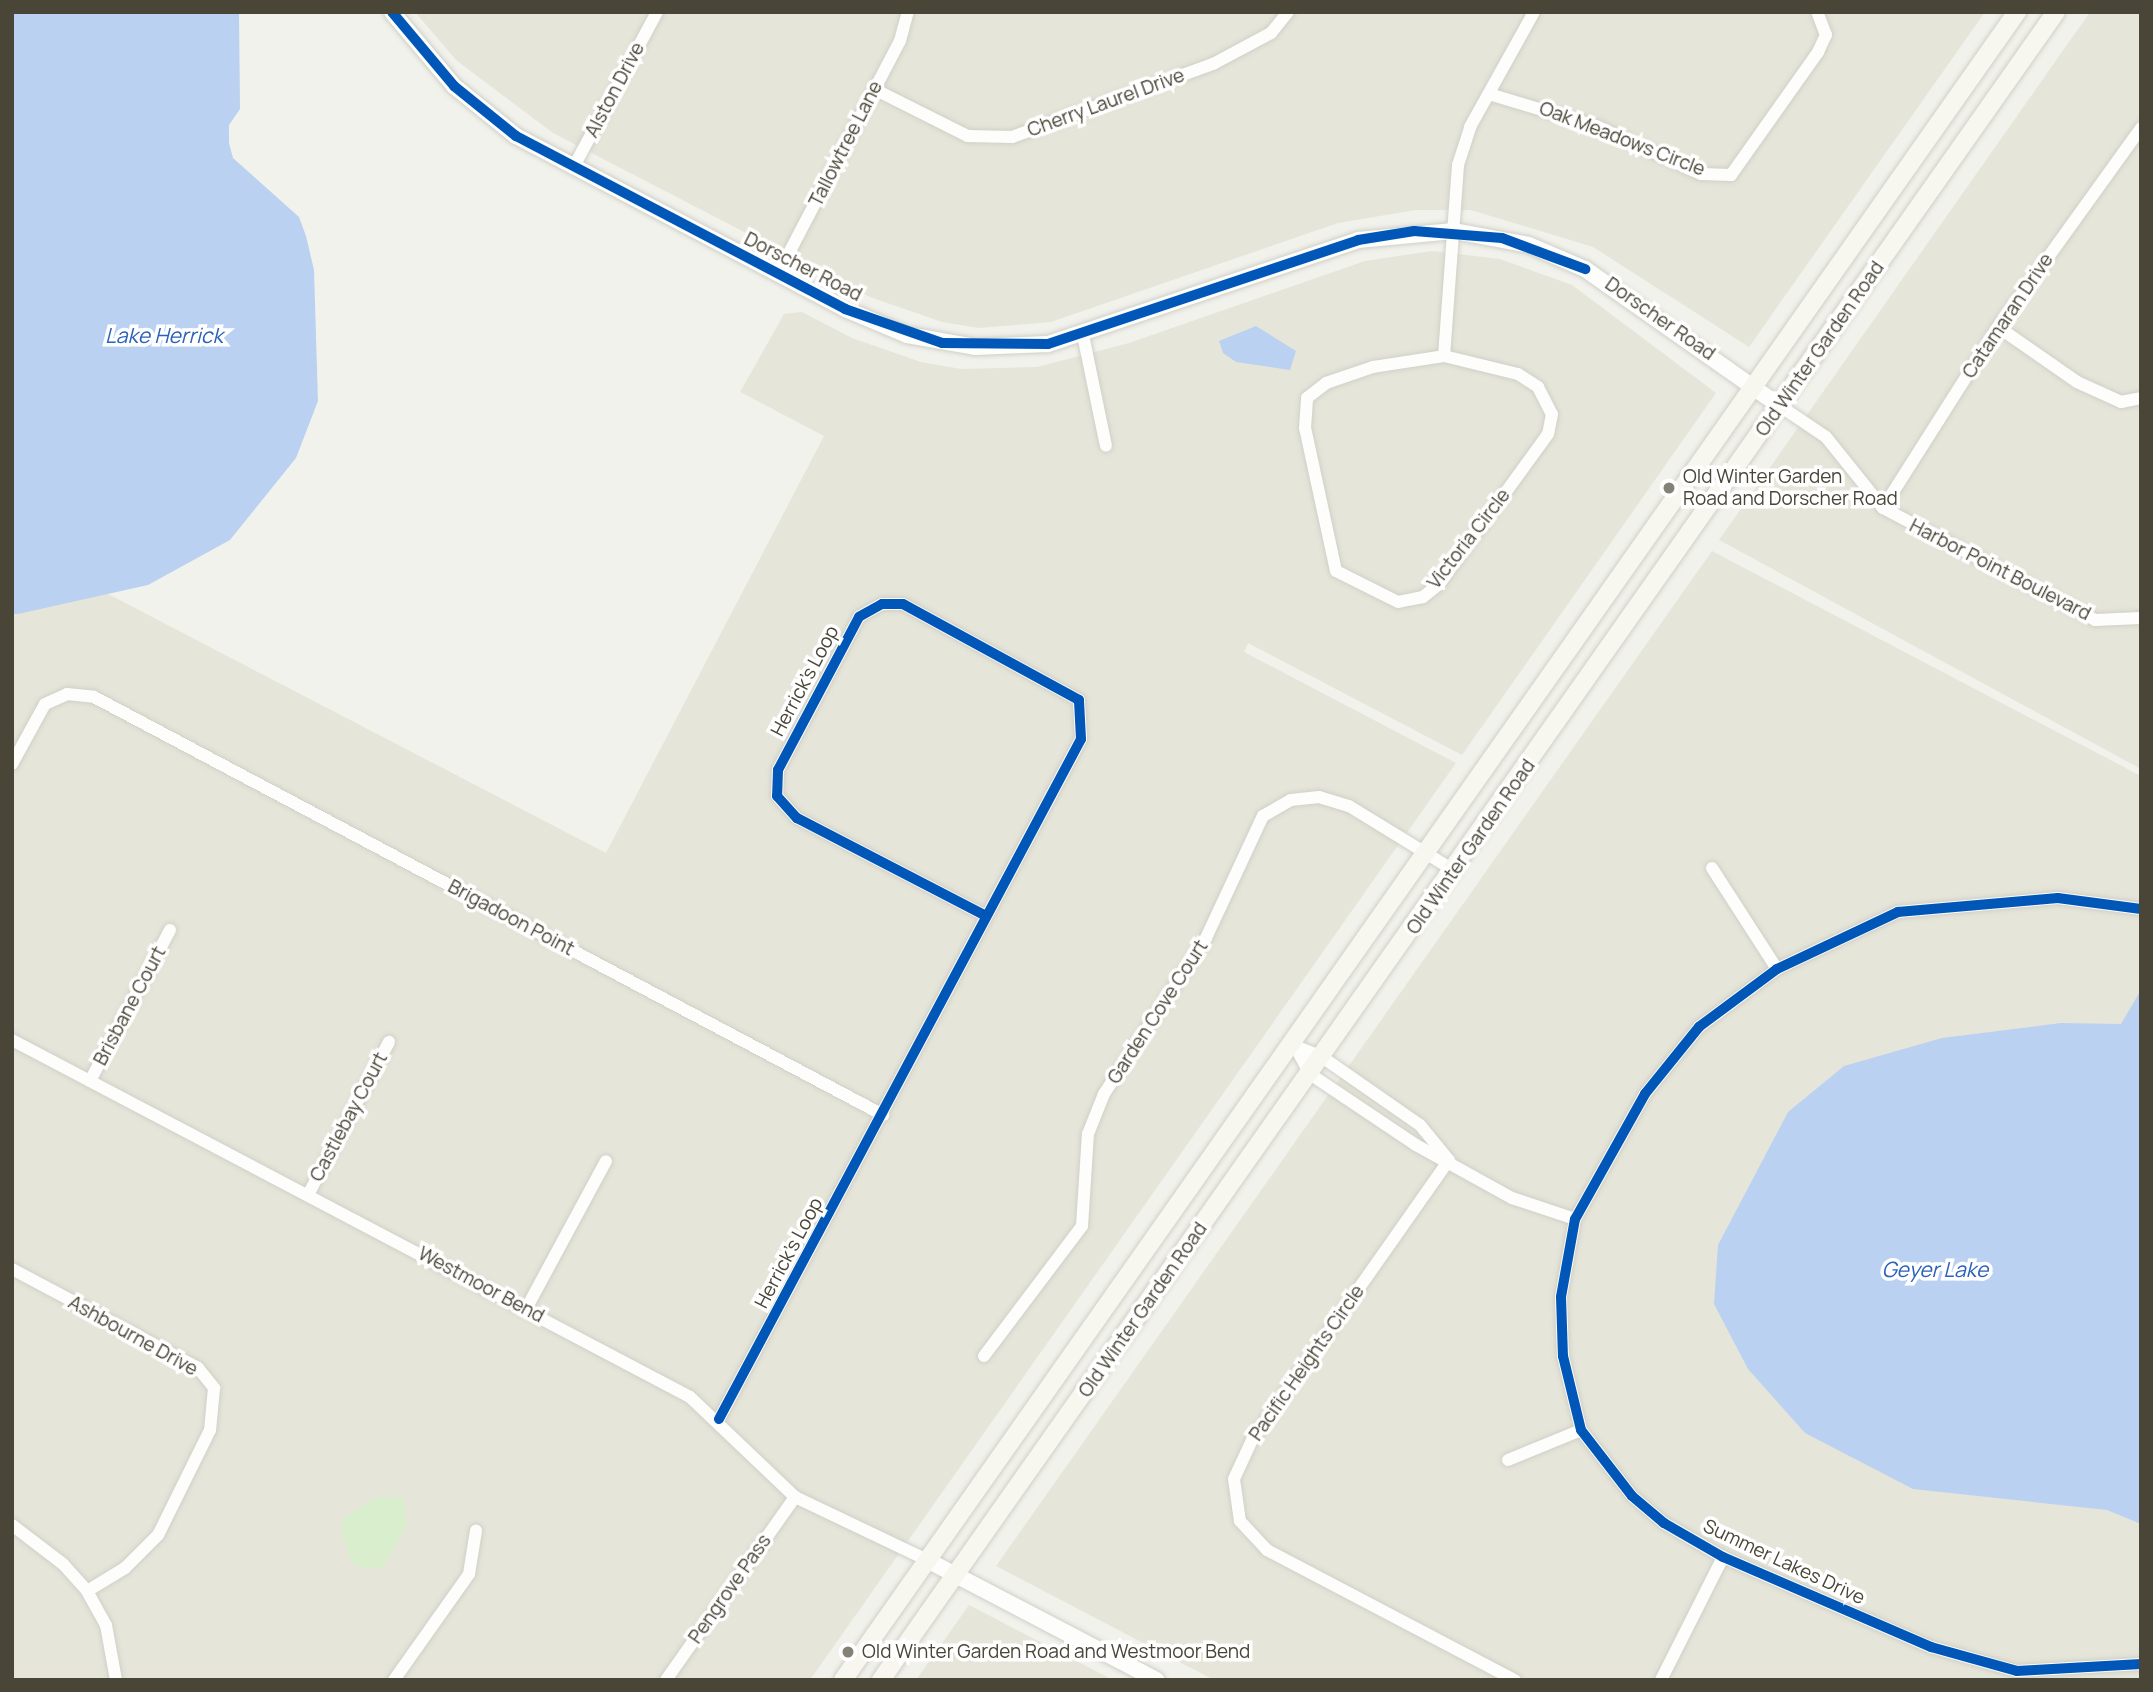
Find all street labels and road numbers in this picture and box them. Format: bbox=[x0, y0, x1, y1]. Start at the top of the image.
street label: Alston Drive bbox=[580, 39, 650, 141]
street label: Cherry Laurel Drive bbox=[1024, 64, 1188, 142]
street label: Tallowtree Lane bbox=[805, 77, 887, 211]
street label: Oak Meadows Circle bbox=[1536, 97, 1708, 181]
street label: Dorscher Road bbox=[740, 228, 866, 306]
street label: Catamaran Drive bbox=[1958, 249, 2058, 383]
street label: Old Winter Garden Road bbox=[1751, 257, 1889, 441]
street label: Dorscher Road bbox=[1601, 273, 1719, 365]
street label: Victoria Circle bbox=[1423, 484, 1515, 594]
street label: Harbor Point Boulevard bbox=[1906, 514, 2094, 626]
street label: Herrick's Loop bbox=[766, 622, 844, 740]
street label: Old Winter Garden Road bbox=[1402, 755, 1540, 939]
street label: Brigadoon Point bbox=[444, 875, 578, 961]
street label: Garden Cove Court bbox=[1103, 936, 1213, 1088]
street label: Brisbane Court bbox=[89, 943, 171, 1069]
street label: Castlebay Court bbox=[305, 1049, 393, 1185]
street label: Herrick's Loop bbox=[750, 1194, 828, 1312]
street label: Old Winter Garden Road bbox=[1074, 1218, 1212, 1402]
street label: Westmoor Bend bbox=[414, 1242, 548, 1328]
street label: Pacific Heights Circle bbox=[1245, 1281, 1369, 1445]
street label: Ashbourne Drive bbox=[64, 1291, 202, 1381]
street label: Summer Lakes Drive bbox=[1700, 1515, 1868, 1609]
street label: Pengrove Pass bbox=[684, 1530, 776, 1648]

